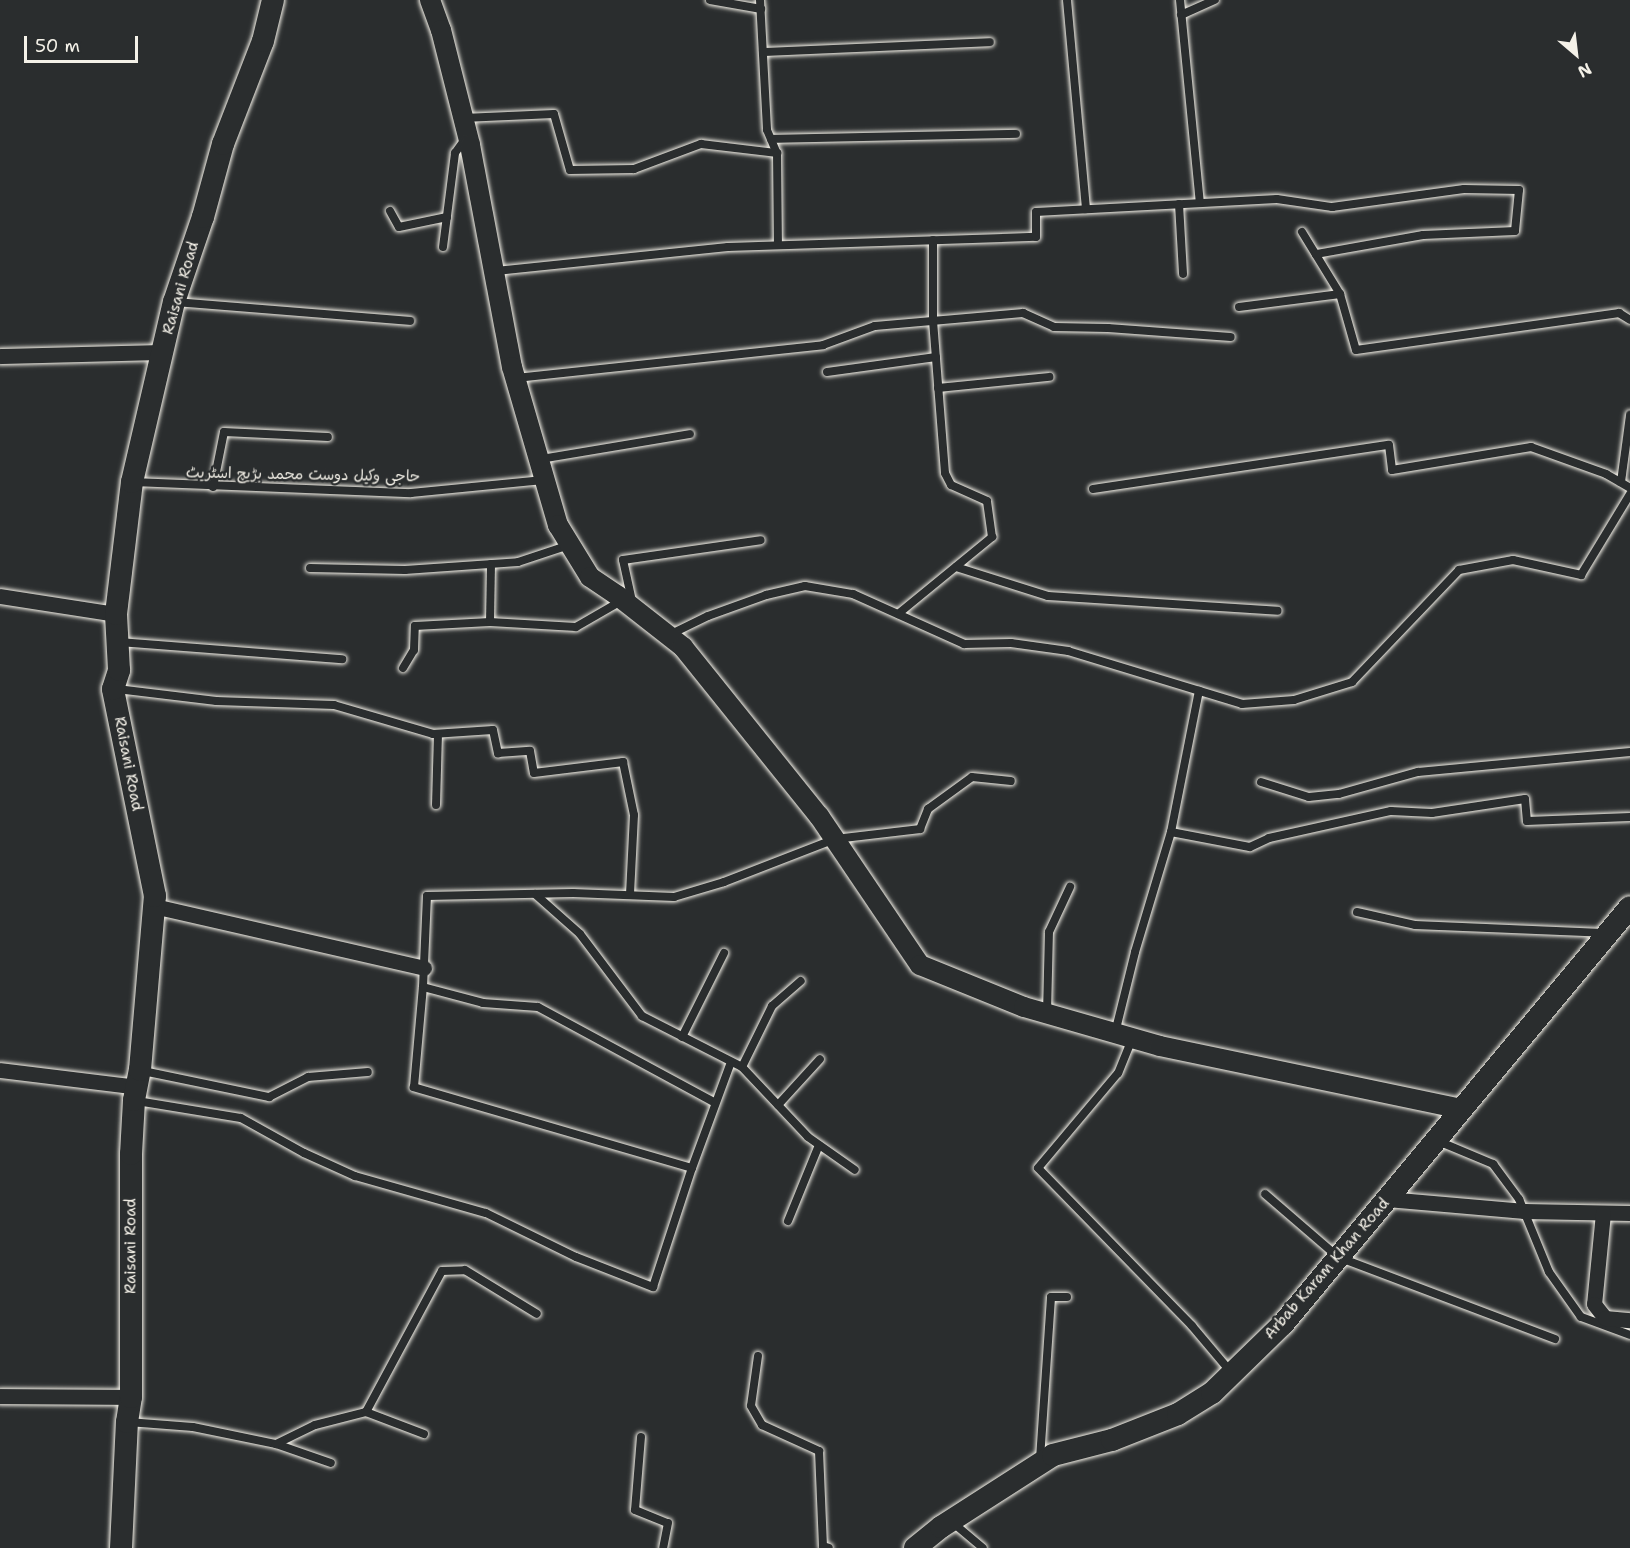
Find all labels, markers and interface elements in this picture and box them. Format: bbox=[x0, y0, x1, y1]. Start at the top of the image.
scale bar bbox=[27, 24, 141, 62]
north arrow bbox=[1546, 24, 1606, 84]
text: 50 m bbox=[35, 34, 80, 58]
text: N bbox=[1574, 58, 1595, 83]
street label: Raisani Road bbox=[159, 239, 203, 337]
street label: حاجی وکیل دوست محمد بڑیچ اسٹریٹ bbox=[186, 464, 420, 486]
street label: Raisani Road bbox=[110, 715, 146, 813]
street label: Arbab Karam Khan Road bbox=[1261, 1195, 1393, 1343]
street label: Raisani Road bbox=[122, 1198, 140, 1294]

